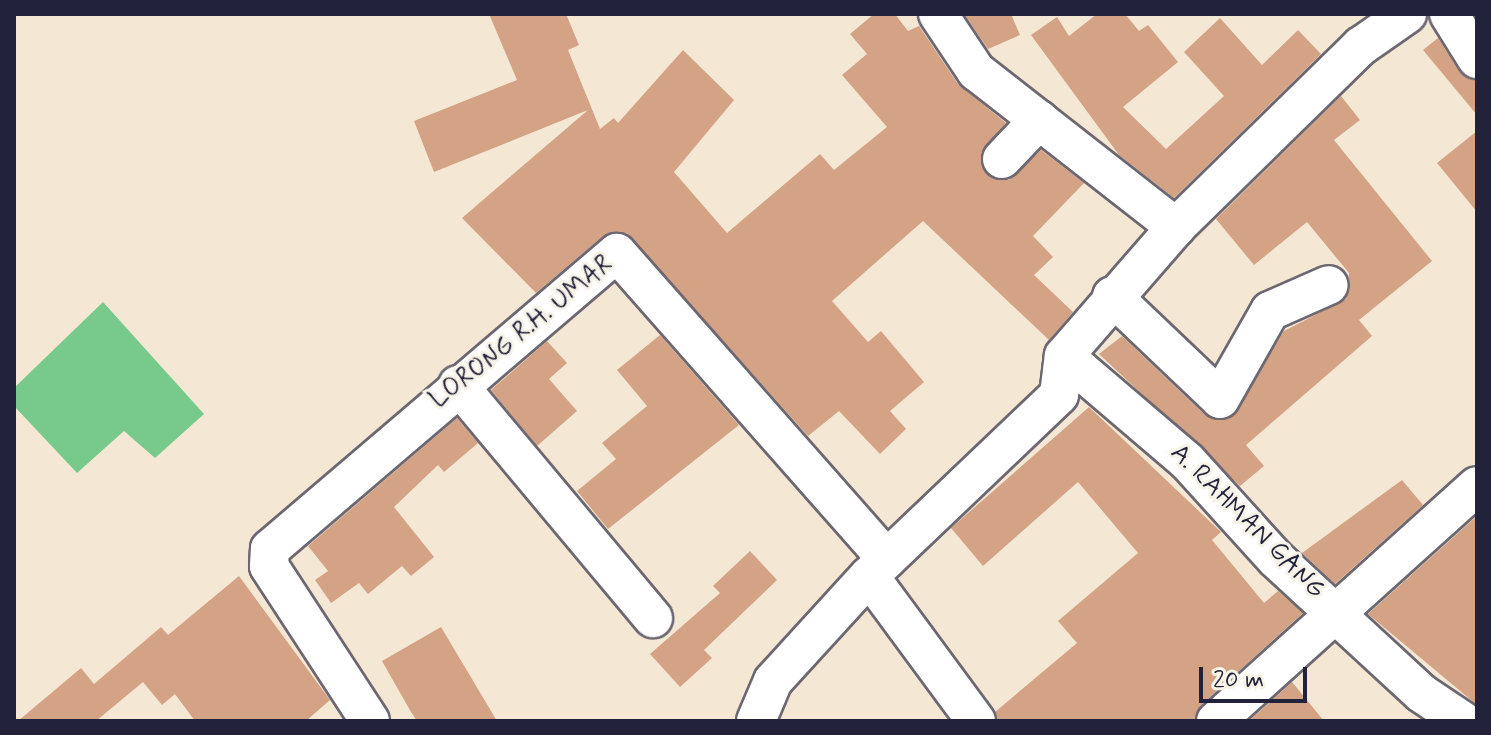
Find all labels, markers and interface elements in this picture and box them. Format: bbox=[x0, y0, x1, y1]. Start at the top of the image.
street label: LORONG R.H. UMAR bbox=[424, 249, 620, 417]
street label: A. RAHMAN GANG bbox=[1162, 437, 1332, 607]
scale bar bbox=[1203, 651, 1311, 701]
text: 20 m bbox=[1213, 665, 1264, 696]

